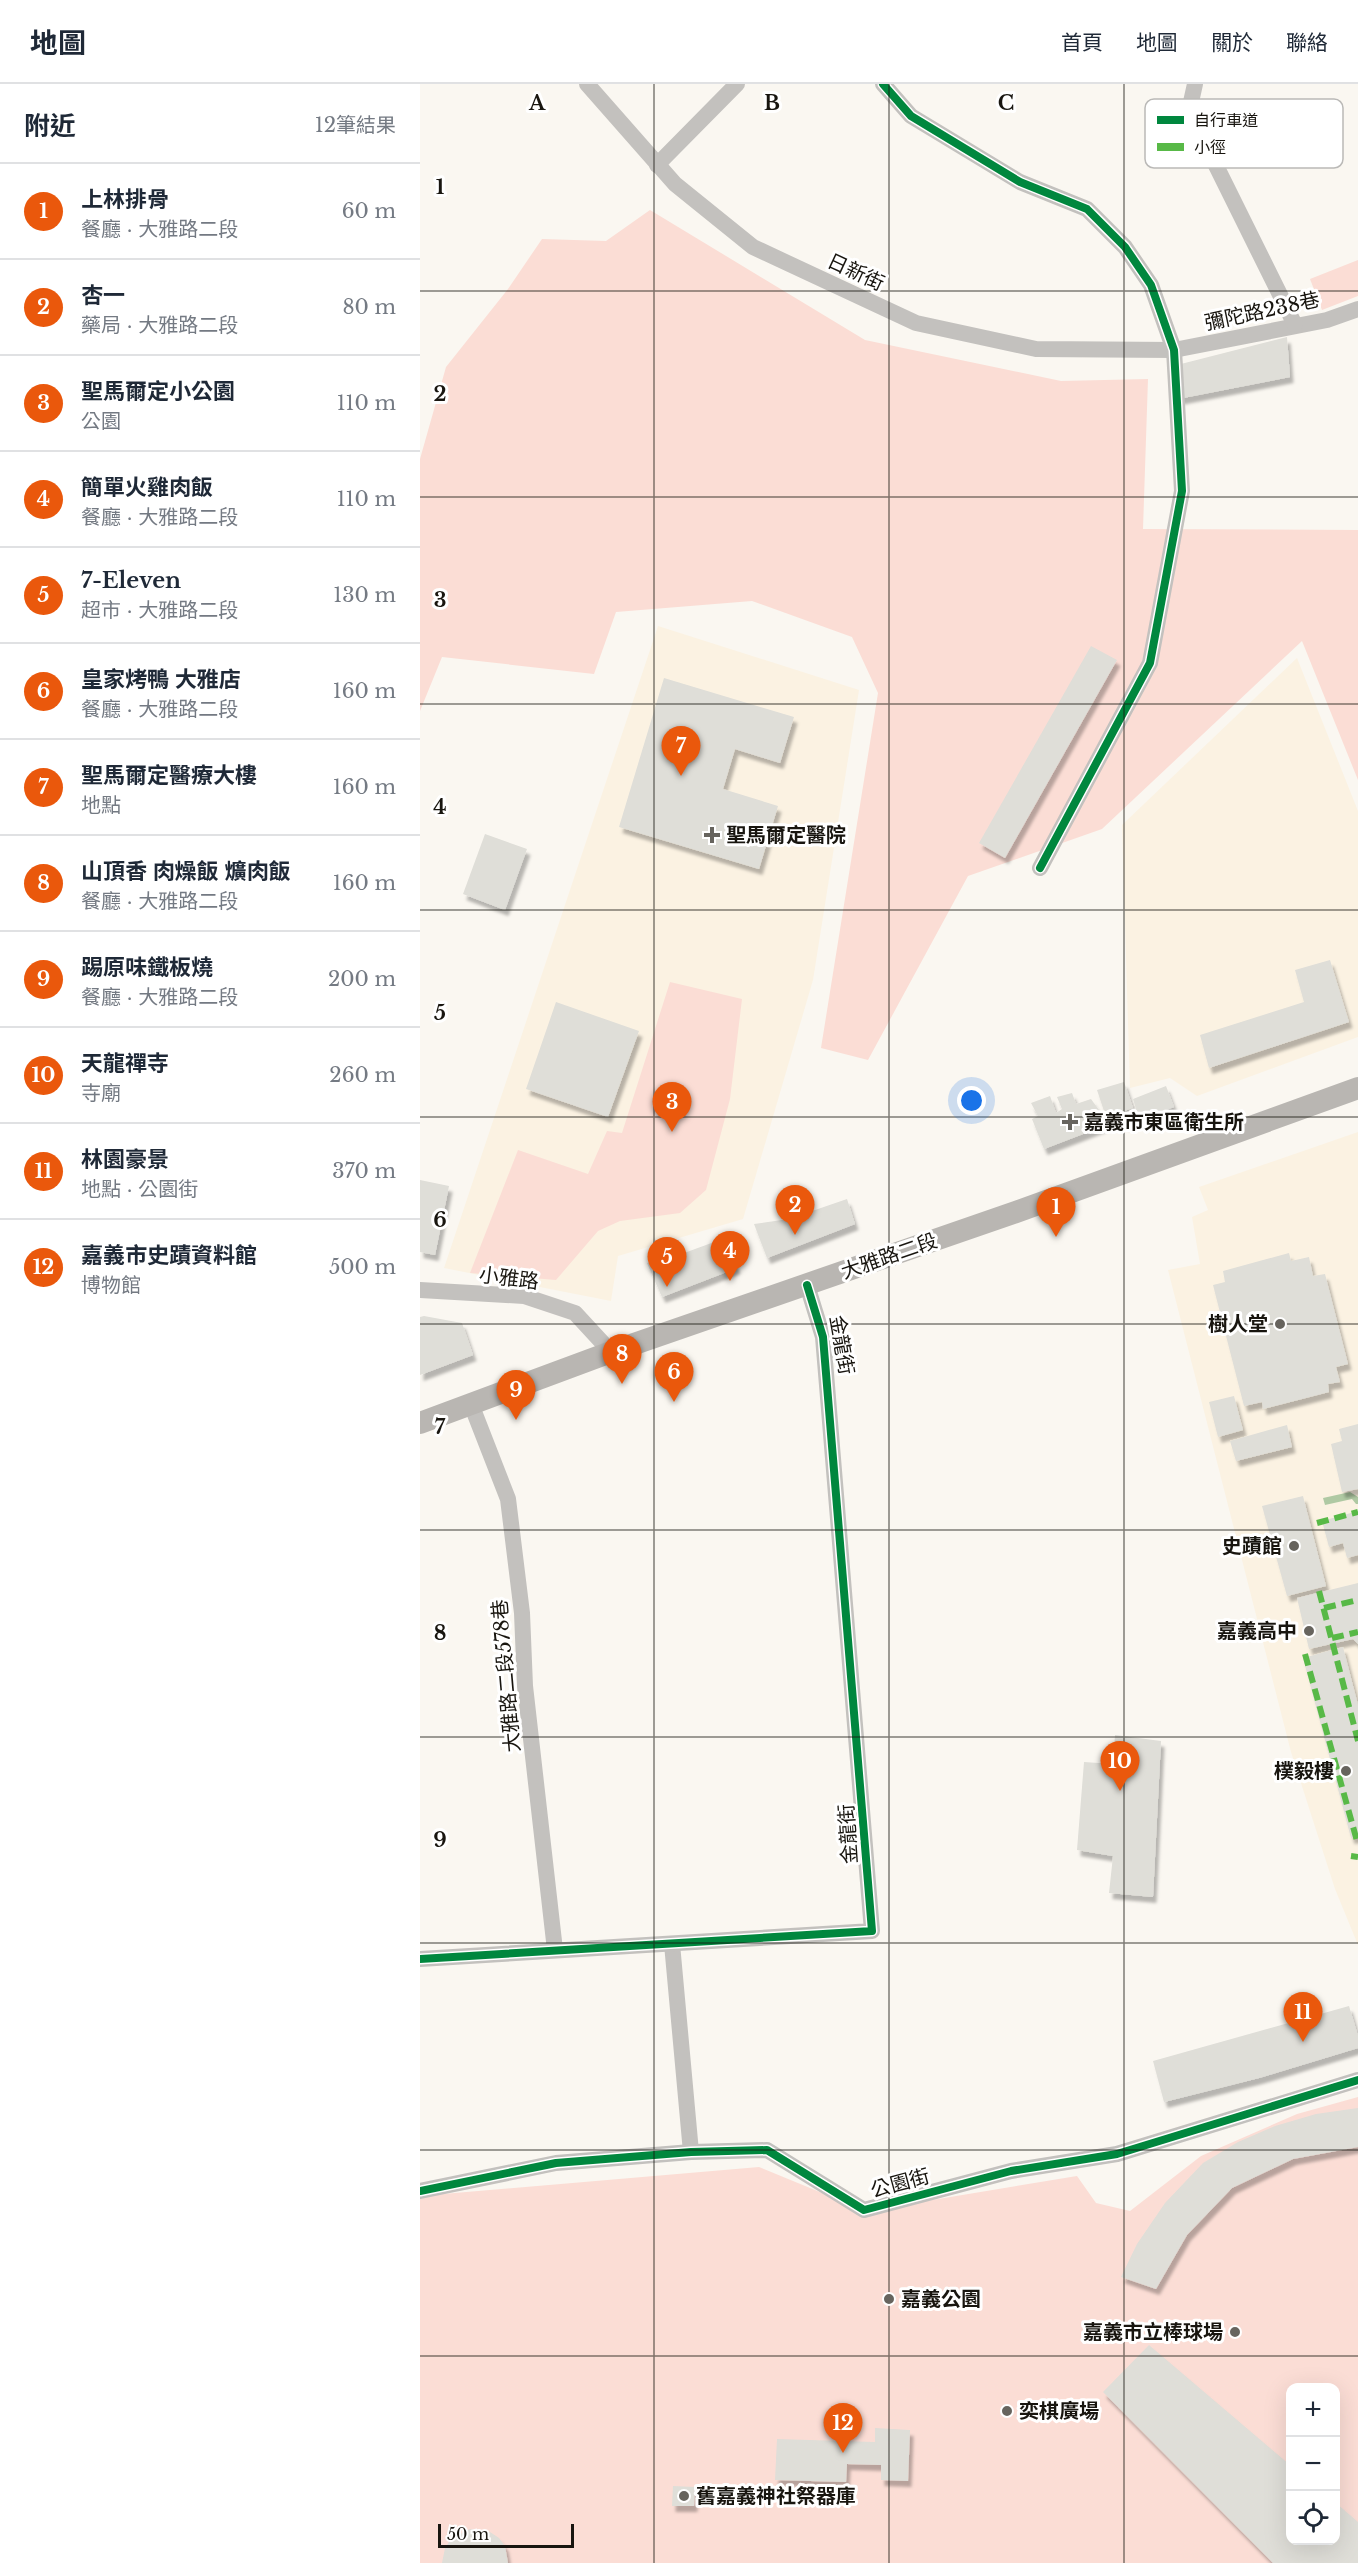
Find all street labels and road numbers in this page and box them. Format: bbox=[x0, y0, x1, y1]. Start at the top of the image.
street label: 日新街 bbox=[824, 248, 888, 296]
street label: 彌陀路238巷 bbox=[1202, 287, 1322, 335]
street label: 大雅路二段 bbox=[838, 1228, 940, 1284]
street label: 小雅路 bbox=[478, 1262, 540, 1294]
street label: 金龍街 bbox=[825, 1313, 859, 1377]
street label: 大雅路二段578巷 bbox=[487, 1598, 525, 1754]
street label: 金龍街 bbox=[834, 1803, 862, 1865]
street label: 公園街 bbox=[868, 2164, 932, 2202]

